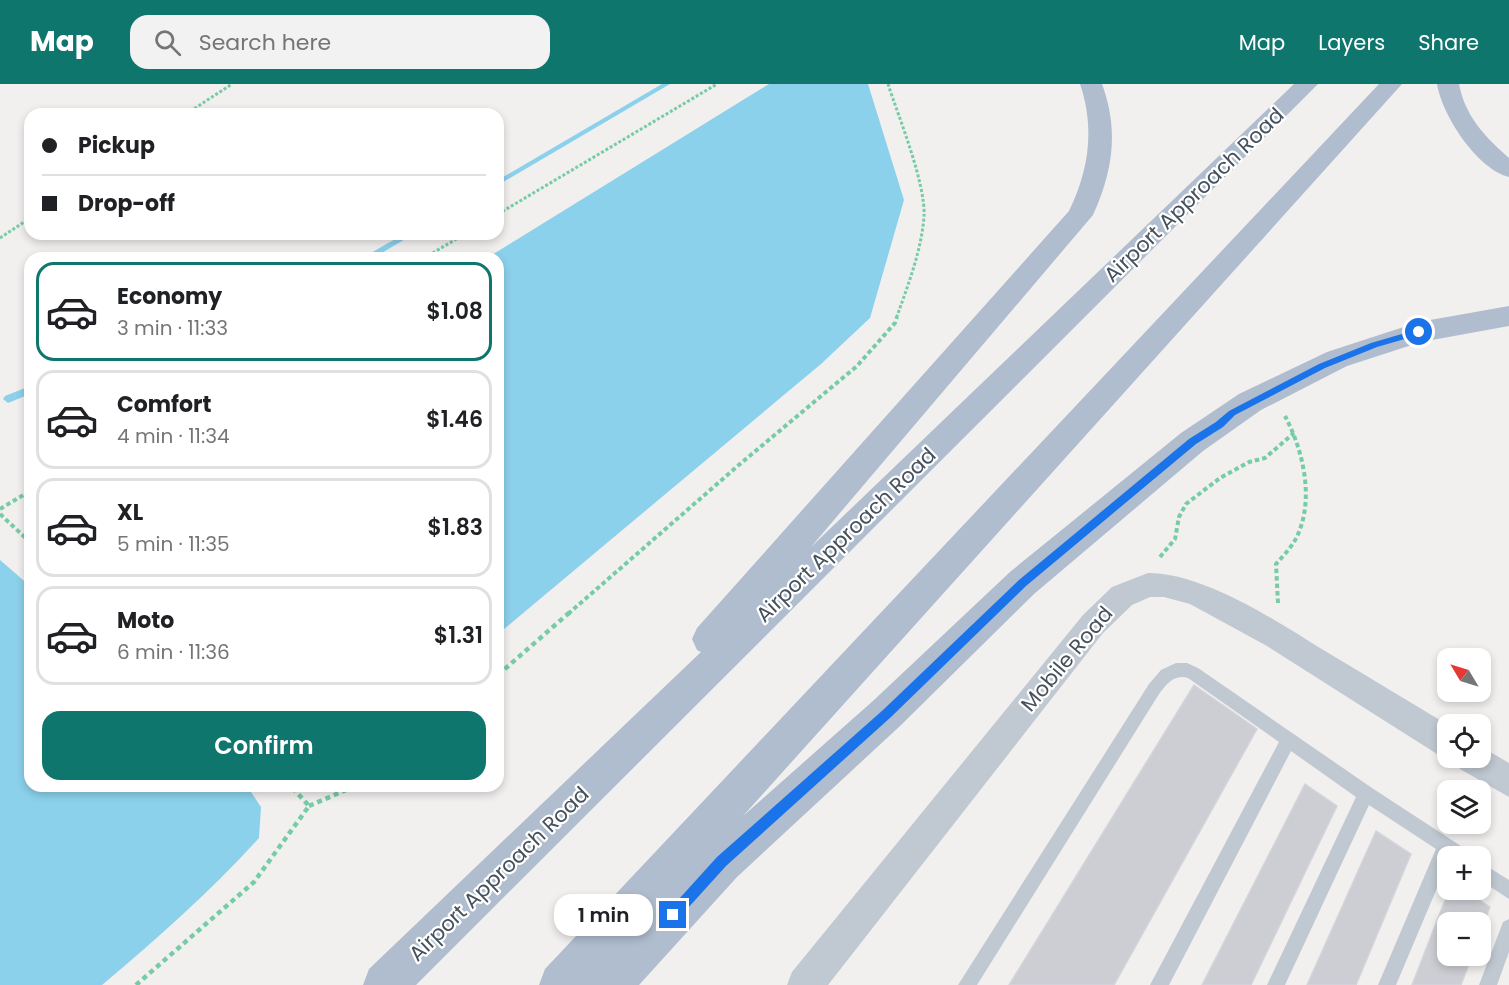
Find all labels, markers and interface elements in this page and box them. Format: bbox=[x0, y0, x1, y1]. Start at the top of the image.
search box bbox=[130, 15, 550, 69]
text: Map bbox=[30, 22, 94, 61]
icon: search bbox=[151, 26, 184, 59]
text: Search here bbox=[199, 27, 331, 58]
text: Map bbox=[1239, 28, 1285, 57]
text: Layers bbox=[1318, 28, 1385, 57]
text: Share bbox=[1418, 28, 1479, 57]
street label: Airport Approach Road bbox=[1097, 101, 1290, 289]
text: Pickup bbox=[78, 130, 155, 161]
text: Drop-off bbox=[78, 188, 175, 219]
text: Economy bbox=[117, 281, 222, 312]
icon: car bbox=[45, 285, 99, 339]
text: $1.08 bbox=[427, 296, 483, 327]
text: 3 min · 11:33 bbox=[117, 314, 228, 342]
route start bbox=[1405, 318, 1432, 345]
text: Comfort bbox=[117, 389, 211, 420]
icon: car bbox=[45, 393, 99, 447]
text: $1.46 bbox=[426, 404, 483, 435]
text: 4 min · 11:34 bbox=[117, 422, 230, 450]
street label: Airport Approach Road bbox=[749, 441, 942, 629]
text: XL bbox=[117, 497, 143, 528]
icon: car bbox=[45, 501, 99, 555]
text: $1.83 bbox=[428, 512, 483, 543]
text: 5 min · 11:35 bbox=[117, 530, 230, 558]
street label: Mobile Road bbox=[1014, 600, 1119, 718]
text: Moto bbox=[117, 605, 174, 636]
icon: car bbox=[45, 609, 99, 663]
text: $1.31 bbox=[434, 620, 483, 651]
text: 6 min · 11:36 bbox=[117, 638, 230, 666]
north arrow bbox=[1437, 648, 1491, 702]
map controls bbox=[1437, 648, 1491, 966]
button: Confirm bbox=[42, 711, 486, 780]
button: locate bbox=[1437, 714, 1491, 768]
street label: Airport Approach Road bbox=[402, 780, 595, 968]
button: layers bbox=[1437, 780, 1491, 834]
button: + bbox=[1437, 846, 1491, 900]
callout: 1 min bbox=[553, 894, 652, 936]
text: 1 min bbox=[578, 901, 629, 929]
route end bbox=[659, 901, 686, 928]
button: − bbox=[1437, 912, 1491, 966]

